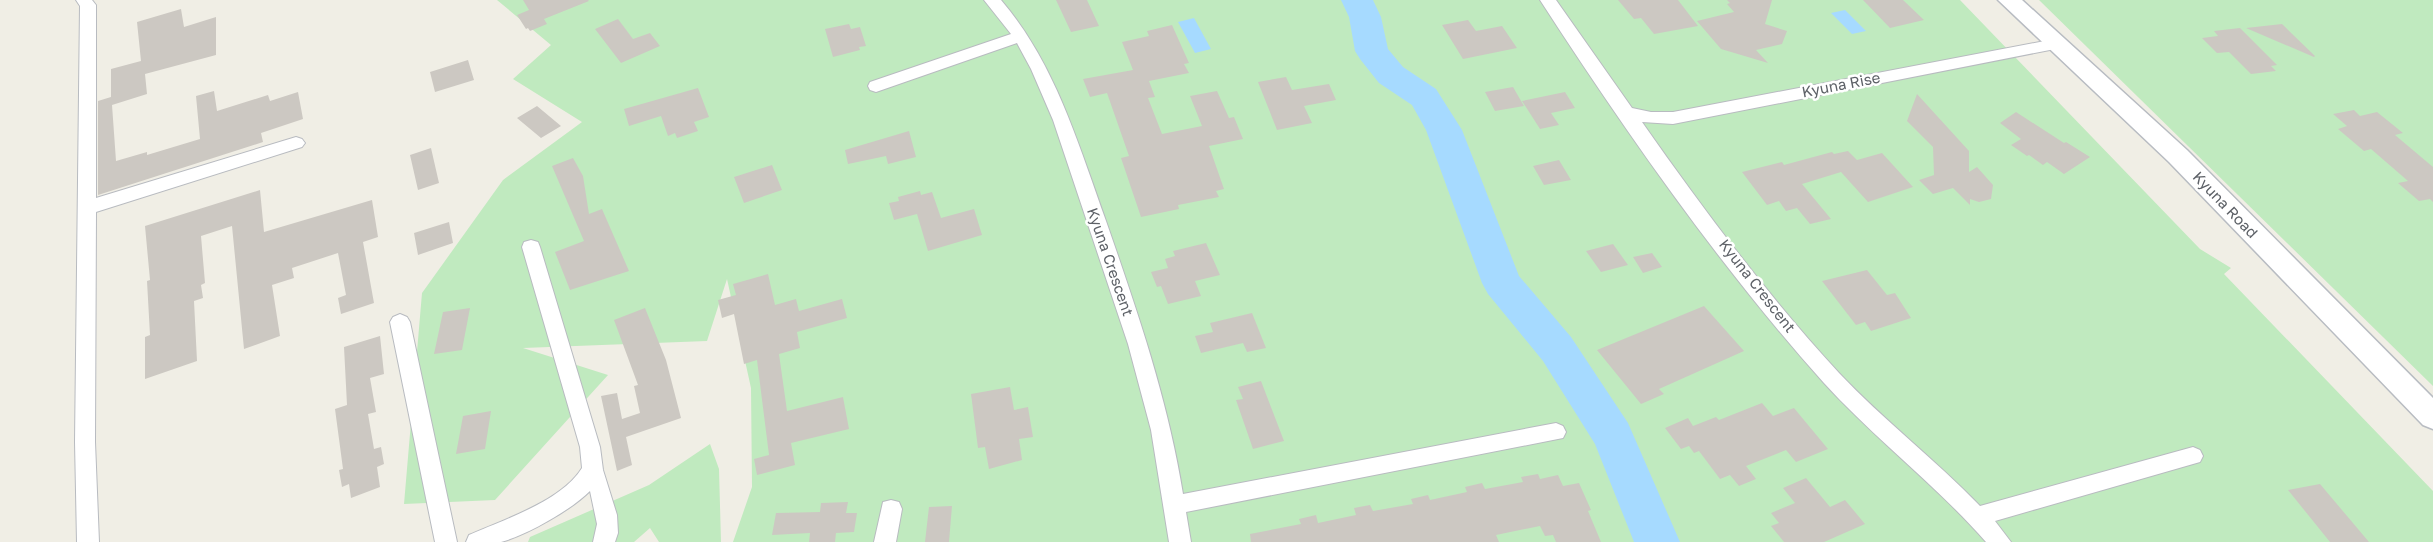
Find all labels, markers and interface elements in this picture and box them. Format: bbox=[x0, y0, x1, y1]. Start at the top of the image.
street label: Kyuna Rise bbox=[1800, 68, 1882, 100]
street label: Kyuna Road bbox=[2190, 167, 2262, 241]
street label: Kyuna Crescent bbox=[1084, 205, 1138, 318]
street label: Kyuna Crescent bbox=[1716, 235, 1800, 336]

